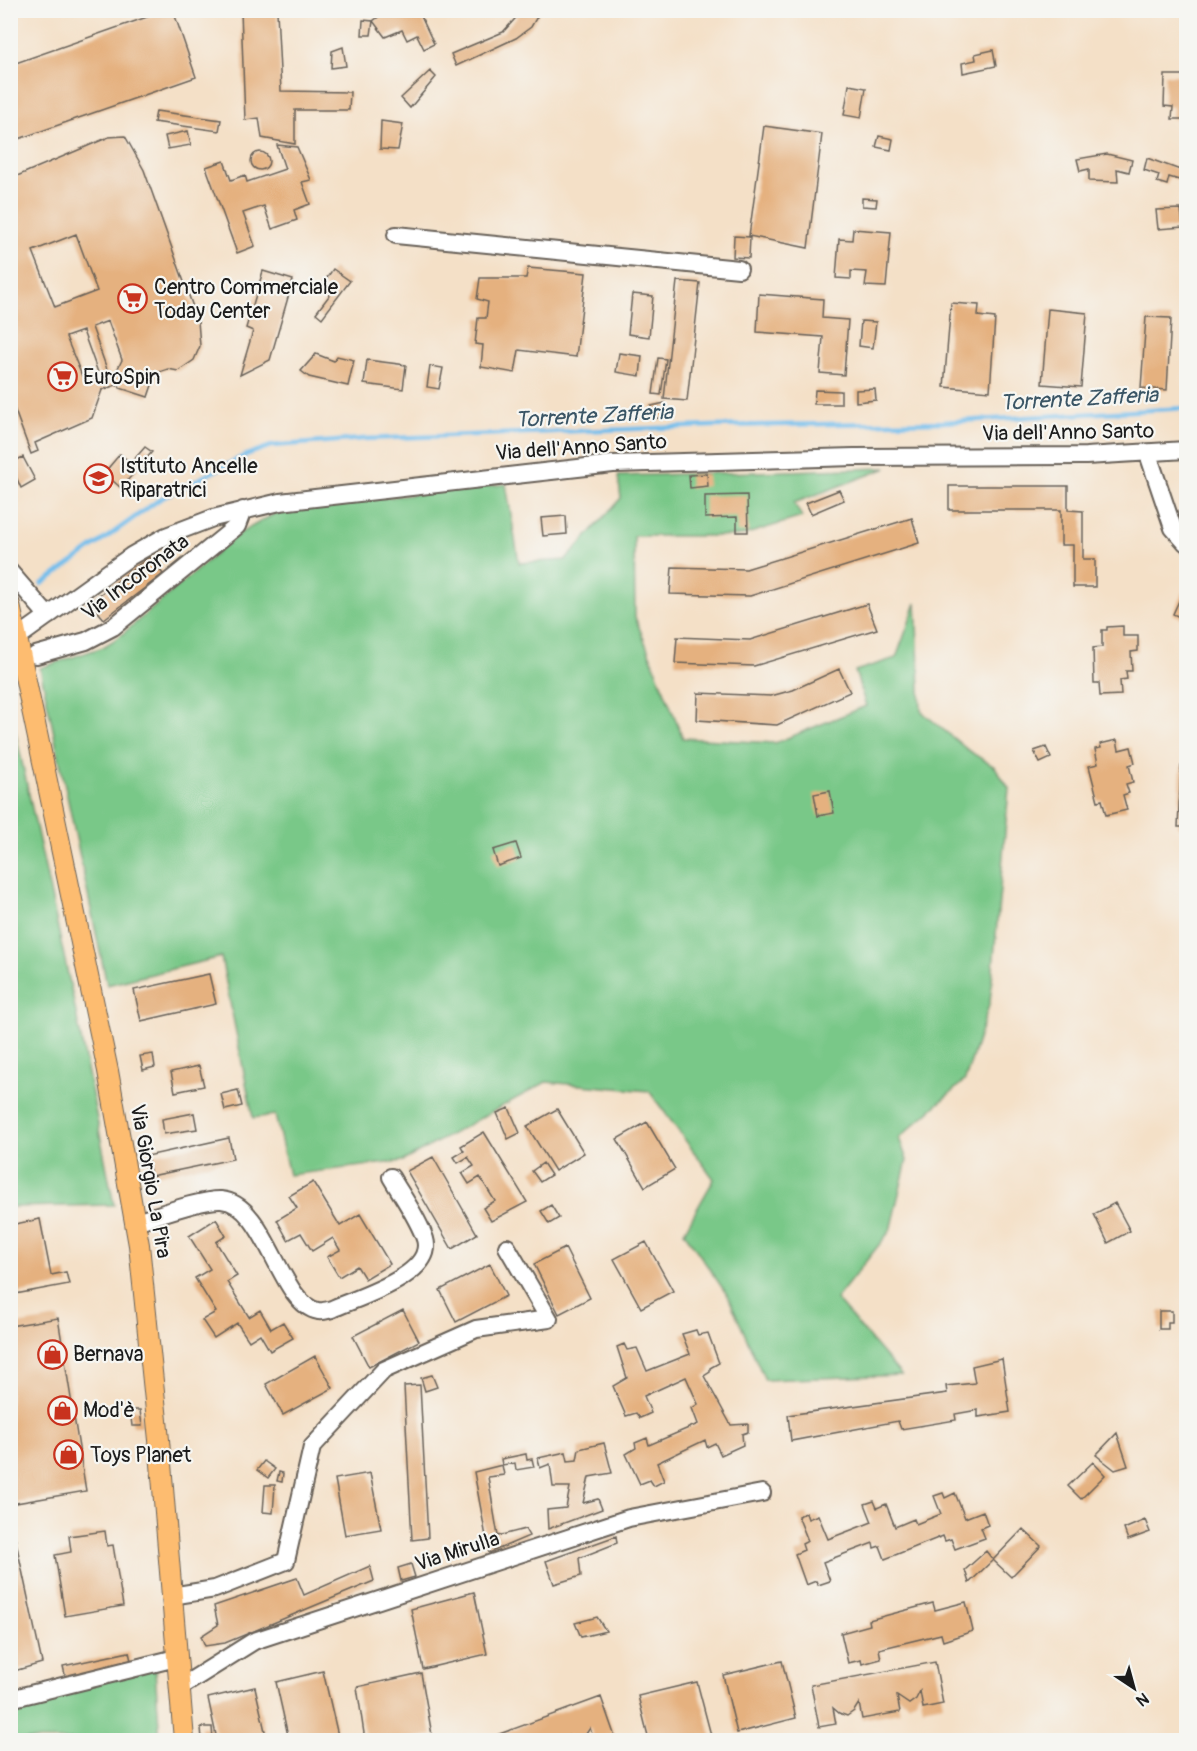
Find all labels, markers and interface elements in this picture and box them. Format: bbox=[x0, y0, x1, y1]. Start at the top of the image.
place label: Centro Commerciale Today Center bbox=[154, 274, 339, 325]
supermarket icon: Centro Commerciale Today Center bbox=[117, 283, 149, 315]
supermarket icon: EuroSpin bbox=[46, 361, 78, 393]
place label: EuroSpin bbox=[83, 364, 160, 391]
water label: Torrente Zafferia bbox=[999, 381, 1160, 417]
water label: Torrente Zafferia bbox=[514, 398, 675, 434]
street label: Via dell'Anno Santo bbox=[982, 418, 1154, 447]
street label: Via dell'Anno Santo bbox=[494, 428, 668, 467]
place label: Istituto Ancelle Riparatrici bbox=[120, 453, 258, 504]
school or university icon: Istituto Ancelle Riparatrici bbox=[83, 462, 115, 494]
street label: Via Incoronata bbox=[76, 528, 194, 627]
street label: Via Giorgio La Pira bbox=[124, 1102, 177, 1260]
shop icon: Bernava bbox=[36, 1338, 68, 1370]
place label: Bernava bbox=[73, 1341, 144, 1368]
shop icon: Mod'è bbox=[46, 1394, 78, 1426]
place label: Mod'è bbox=[83, 1397, 135, 1424]
shop icon: Toys Planet bbox=[53, 1439, 85, 1471]
place label: Toys Planet bbox=[90, 1442, 192, 1469]
street label: Via Mirulla bbox=[411, 1525, 503, 1578]
north arrow bbox=[1104, 1658, 1164, 1718]
text: N bbox=[1132, 1688, 1152, 1711]

